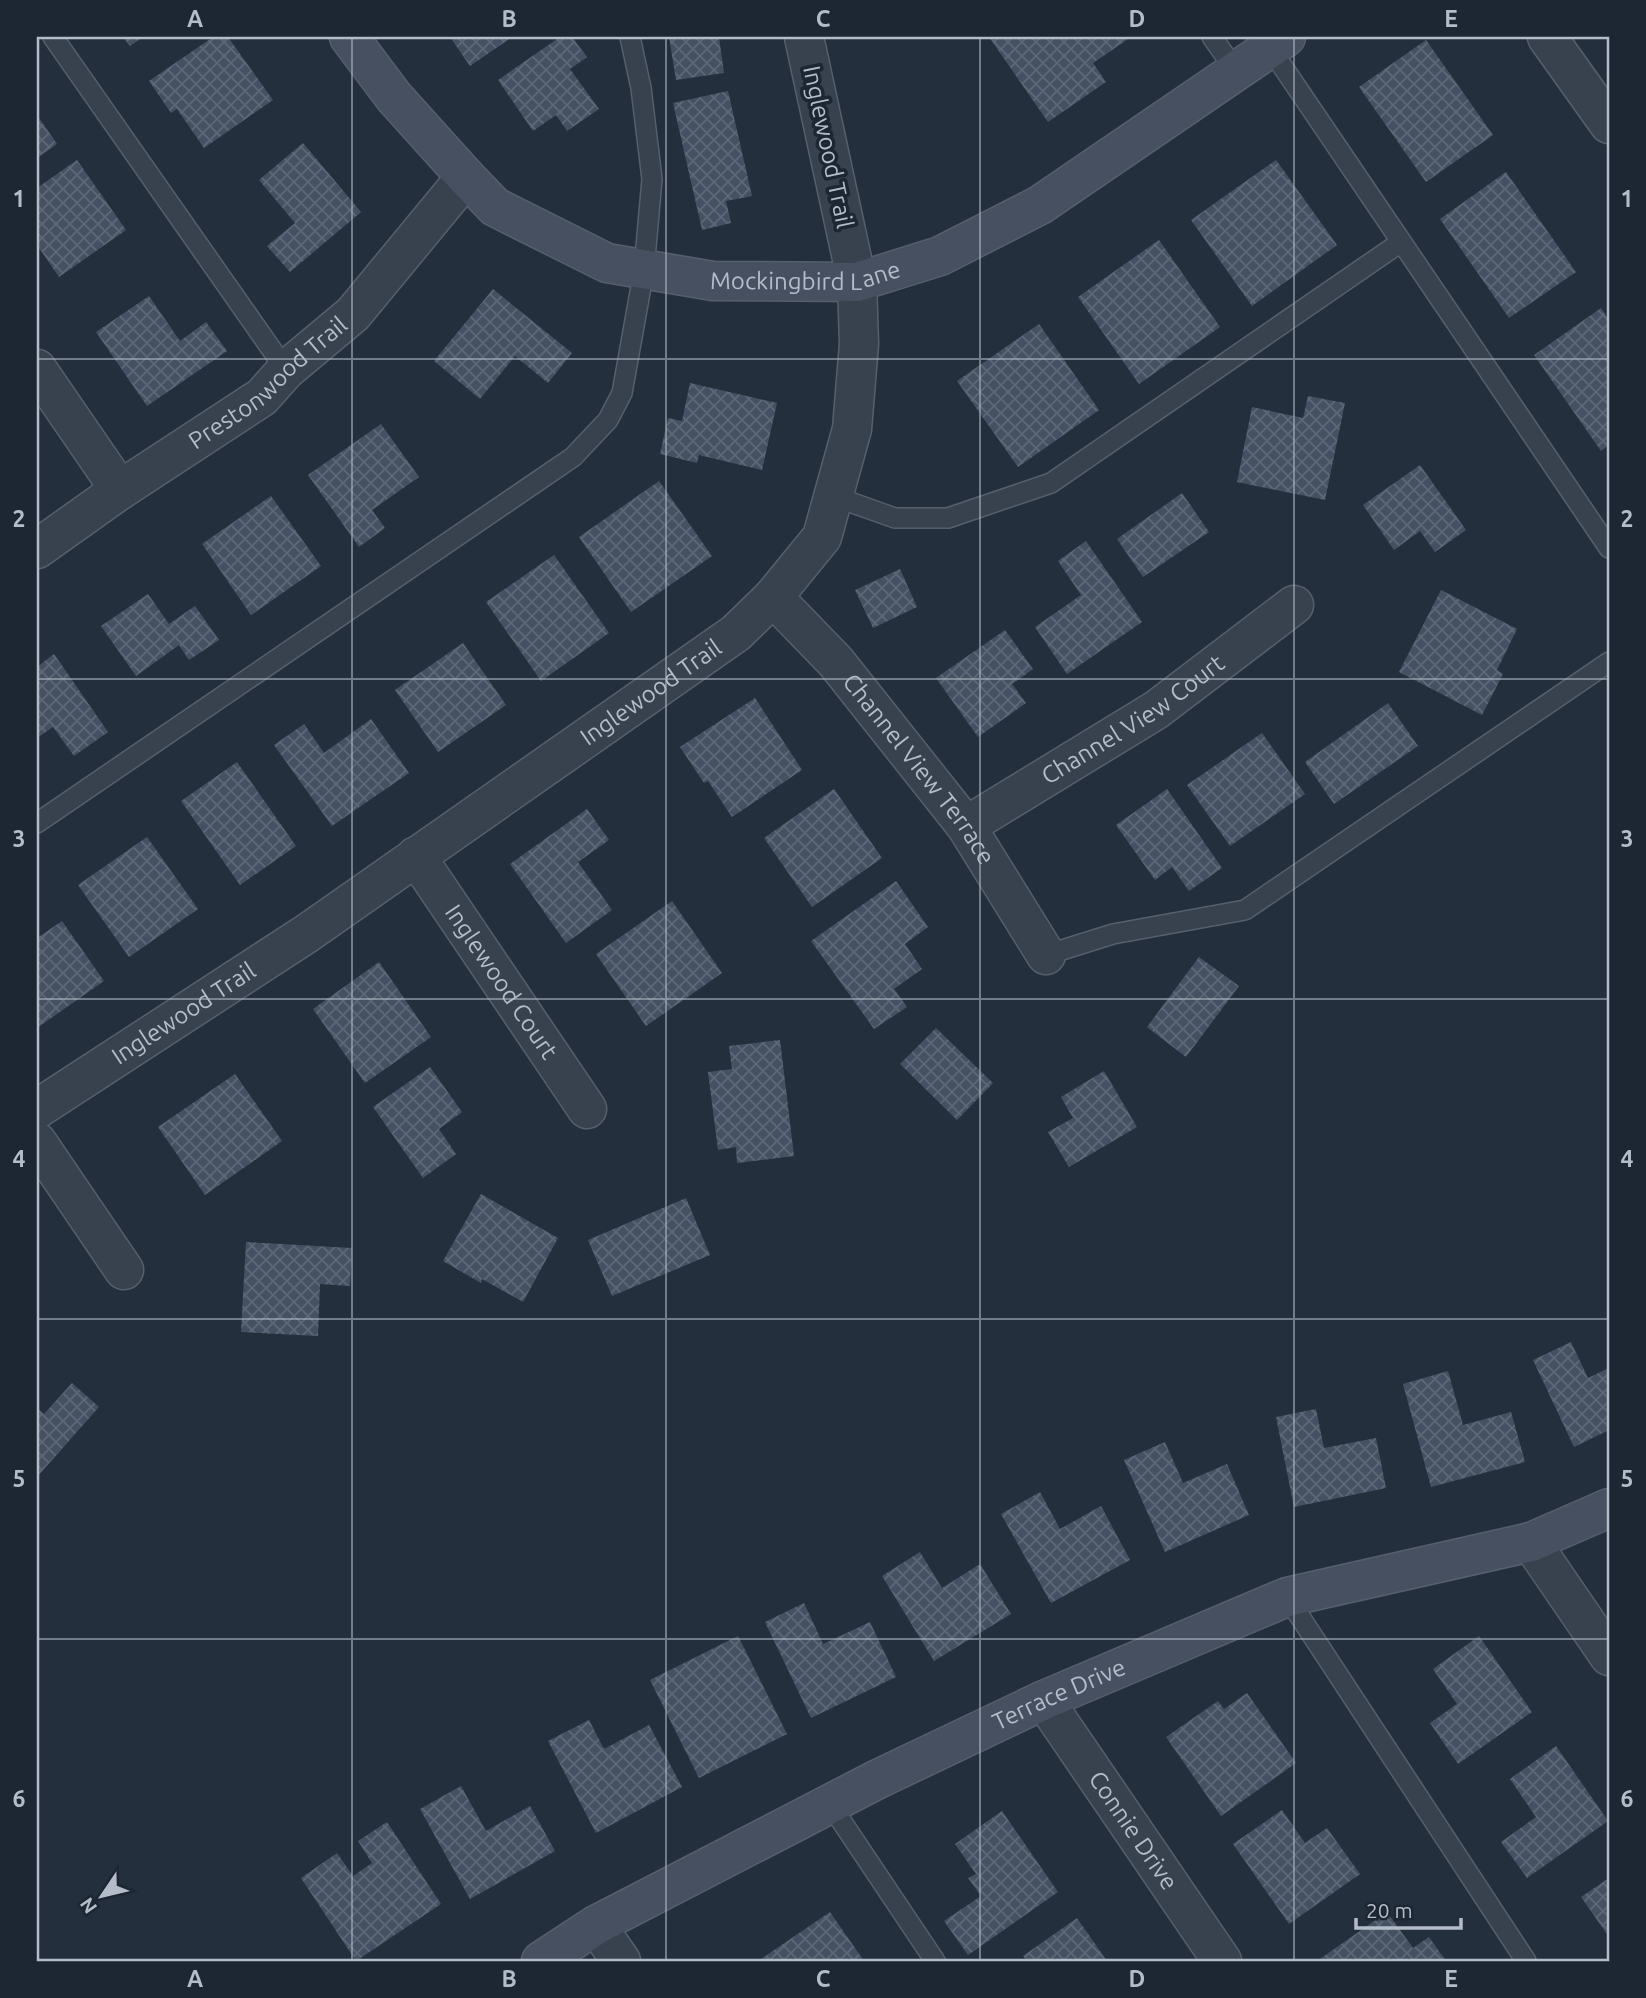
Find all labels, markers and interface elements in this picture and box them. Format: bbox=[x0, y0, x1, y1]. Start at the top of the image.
text: A bbox=[187, 6, 203, 31]
text: B bbox=[501, 6, 517, 31]
text: C bbox=[816, 6, 831, 31]
text: D bbox=[1129, 6, 1145, 31]
text: E bbox=[1444, 6, 1458, 31]
street label: Inglewood Trail bbox=[798, 63, 859, 231]
text: 1 bbox=[13, 186, 25, 211]
text: 1 bbox=[1621, 186, 1633, 211]
street label: Mockingbird Lane bbox=[710, 255, 904, 295]
street label: Prestonwood Trail bbox=[183, 311, 352, 454]
text: 2 bbox=[13, 506, 25, 531]
text: 2 bbox=[1621, 506, 1633, 531]
street label: Inglewood Trail bbox=[575, 634, 726, 751]
street label: Channel View Court bbox=[1037, 649, 1230, 790]
street label: Channel View Terrace bbox=[838, 668, 1000, 869]
text: 3 bbox=[13, 826, 25, 851]
text: 3 bbox=[1621, 826, 1633, 851]
street label: Inglewood Court bbox=[440, 899, 564, 1064]
street label: Inglewood Trail bbox=[107, 957, 260, 1070]
text: 4 bbox=[13, 1146, 26, 1171]
text: 4 bbox=[1621, 1146, 1634, 1171]
text: 5 bbox=[13, 1466, 25, 1491]
text: 5 bbox=[1621, 1466, 1633, 1491]
street label: Terrace Drive bbox=[988, 1653, 1129, 1736]
street label: Connie Drive bbox=[1084, 1766, 1183, 1895]
text: 6 bbox=[13, 1786, 26, 1811]
text: 6 bbox=[1621, 1786, 1634, 1811]
north arrow bbox=[66, 1862, 136, 1932]
scale bar bbox=[1356, 1886, 1460, 1930]
text: N bbox=[75, 1894, 101, 1918]
text: 20 m bbox=[1366, 1898, 1413, 1922]
text: A bbox=[187, 1966, 203, 1991]
text: B bbox=[501, 1966, 517, 1991]
text: C bbox=[816, 1966, 831, 1991]
text: D bbox=[1129, 1966, 1145, 1991]
text: E bbox=[1444, 1966, 1458, 1991]

